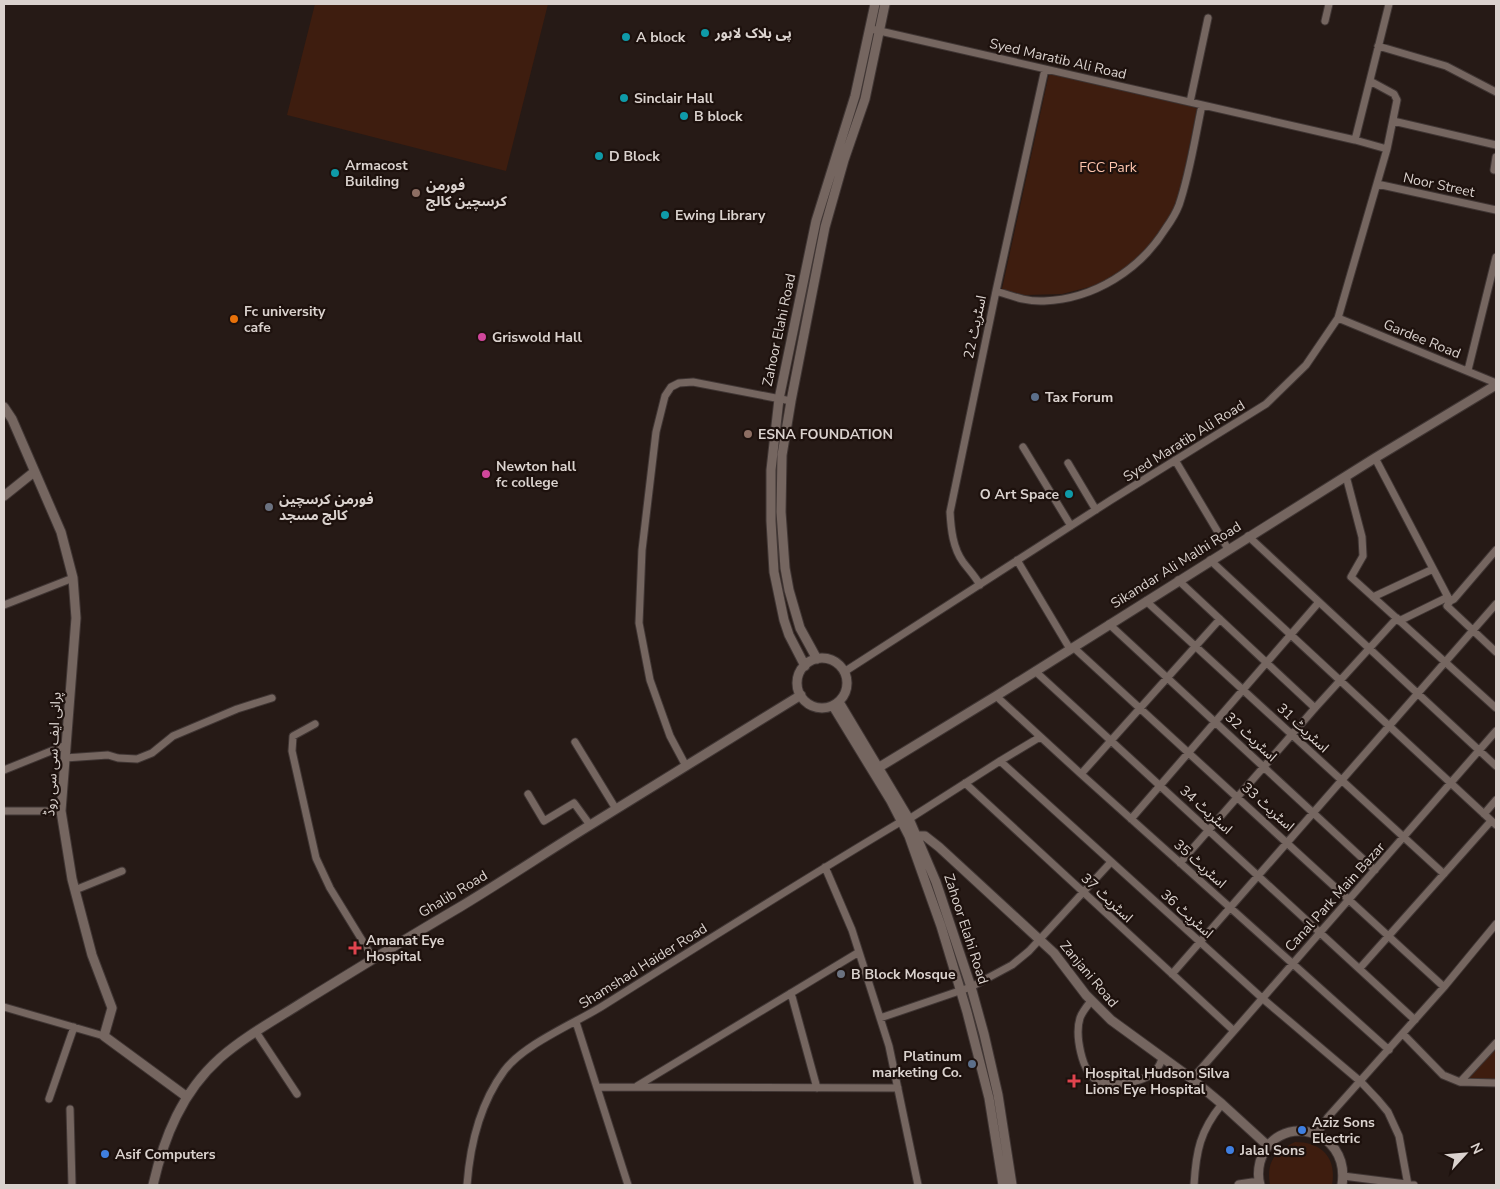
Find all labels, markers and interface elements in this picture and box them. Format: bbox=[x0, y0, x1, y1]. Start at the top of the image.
place label: پی بلاک لاہور bbox=[714, 24, 792, 43]
marker: پی بلاک لاہور bbox=[699, 27, 711, 39]
place label: A block bbox=[636, 28, 686, 47]
marker: A block bbox=[620, 31, 632, 43]
street label: Syed Maratib Ali Road bbox=[988, 34, 1128, 84]
place label: Sinclair Hall bbox=[634, 89, 714, 108]
marker: Sinclair Hall bbox=[618, 92, 630, 104]
place label: B block bbox=[694, 107, 743, 126]
marker: B block bbox=[678, 110, 690, 122]
place label: D Block bbox=[609, 147, 660, 166]
marker: D Block bbox=[593, 150, 605, 162]
place label: Armacost Building bbox=[345, 156, 408, 191]
park label: FCC Park bbox=[1079, 158, 1138, 177]
marker: Armacost Building bbox=[329, 167, 341, 179]
street label: Noor Street bbox=[1401, 168, 1477, 202]
place label: فورمن کرسچین کالج bbox=[426, 176, 507, 211]
marker: فورمن کرسچین کالج bbox=[410, 187, 422, 199]
place label: Ewing Library bbox=[675, 206, 766, 225]
marker: Ewing Library bbox=[659, 209, 671, 221]
street label: Zahoor Elahi Road bbox=[758, 272, 800, 388]
street label: اسٹریٹ 22 bbox=[959, 293, 991, 361]
place label: Fc university cafe bbox=[244, 302, 326, 337]
marker: Fc university cafe bbox=[228, 313, 240, 325]
street label: Gardee Road bbox=[1381, 315, 1463, 363]
place label: Griswold Hall bbox=[492, 328, 582, 347]
marker: Griswold Hall bbox=[476, 331, 488, 343]
place label: Tax Forum bbox=[1045, 388, 1113, 407]
marker: Tax Forum bbox=[1029, 391, 1041, 403]
street label: Syed Maratib Ali Road bbox=[1119, 396, 1249, 486]
place label: ESNA FOUNDATION bbox=[758, 425, 893, 444]
marker: ESNA FOUNDATION bbox=[742, 428, 754, 440]
place label: Newton hall fc college bbox=[496, 457, 577, 492]
marker: Newton hall fc college bbox=[480, 468, 492, 480]
place label: O Art Space bbox=[980, 485, 1059, 504]
marker: O Art Space bbox=[1063, 488, 1075, 500]
place label: فورمن کرسچین کالج مسجد bbox=[279, 490, 373, 525]
marker: فورمن کرسچین کالج مسجد bbox=[263, 501, 275, 513]
street label: Sikandar Ali Malhi Road bbox=[1107, 517, 1245, 613]
street label: پرانی ایف سی سی روڈ bbox=[40, 691, 66, 817]
street label: اسٹریٹ 31 bbox=[1273, 699, 1333, 757]
street label: اسٹریٹ 32 bbox=[1221, 708, 1281, 766]
street label: اسٹریٹ 33 bbox=[1238, 778, 1298, 836]
street label: اسٹریٹ 34 bbox=[1176, 781, 1236, 839]
street label: اسٹریٹ 35 bbox=[1170, 835, 1230, 893]
street label: Canal Park Main Bazar bbox=[1281, 838, 1389, 956]
street label: Ghalib Road bbox=[415, 866, 491, 922]
street label: اسٹریٹ 37 bbox=[1077, 869, 1137, 927]
street label: Zahoor Elahi Road bbox=[939, 871, 993, 987]
street label: اسٹریٹ 36 bbox=[1157, 885, 1217, 943]
street label: Shamshad Haider Road bbox=[575, 919, 711, 1013]
place label: Amanat Eye Hospital bbox=[366, 931, 445, 966]
street label: Zanjani Road bbox=[1056, 937, 1122, 1011]
marker: Amanat Eye Hospital bbox=[348, 941, 362, 955]
place label: B Block Mosque bbox=[851, 965, 956, 984]
marker: B Block Mosque bbox=[835, 968, 847, 980]
place label: Platinum marketing Co. bbox=[872, 1047, 962, 1082]
marker: Platinum marketing Co. bbox=[966, 1058, 978, 1070]
place label: Hospital Hudson Silva Lions Eye Hospital bbox=[1085, 1064, 1230, 1099]
marker: Hospital Hudson Silva Lions Eye Hospital bbox=[1067, 1074, 1081, 1088]
place label: Aziz Sons Electric bbox=[1312, 1113, 1375, 1148]
marker: Aziz Sons Electric bbox=[1296, 1124, 1308, 1136]
north arrow bbox=[1440, 1129, 1490, 1179]
text: N bbox=[1465, 1140, 1487, 1157]
place label: Jalal Sons bbox=[1239, 1141, 1305, 1160]
marker: Jalal Sons bbox=[1224, 1144, 1236, 1156]
place label: Asif Computers bbox=[115, 1145, 216, 1164]
marker: Asif Computers bbox=[99, 1148, 111, 1160]

